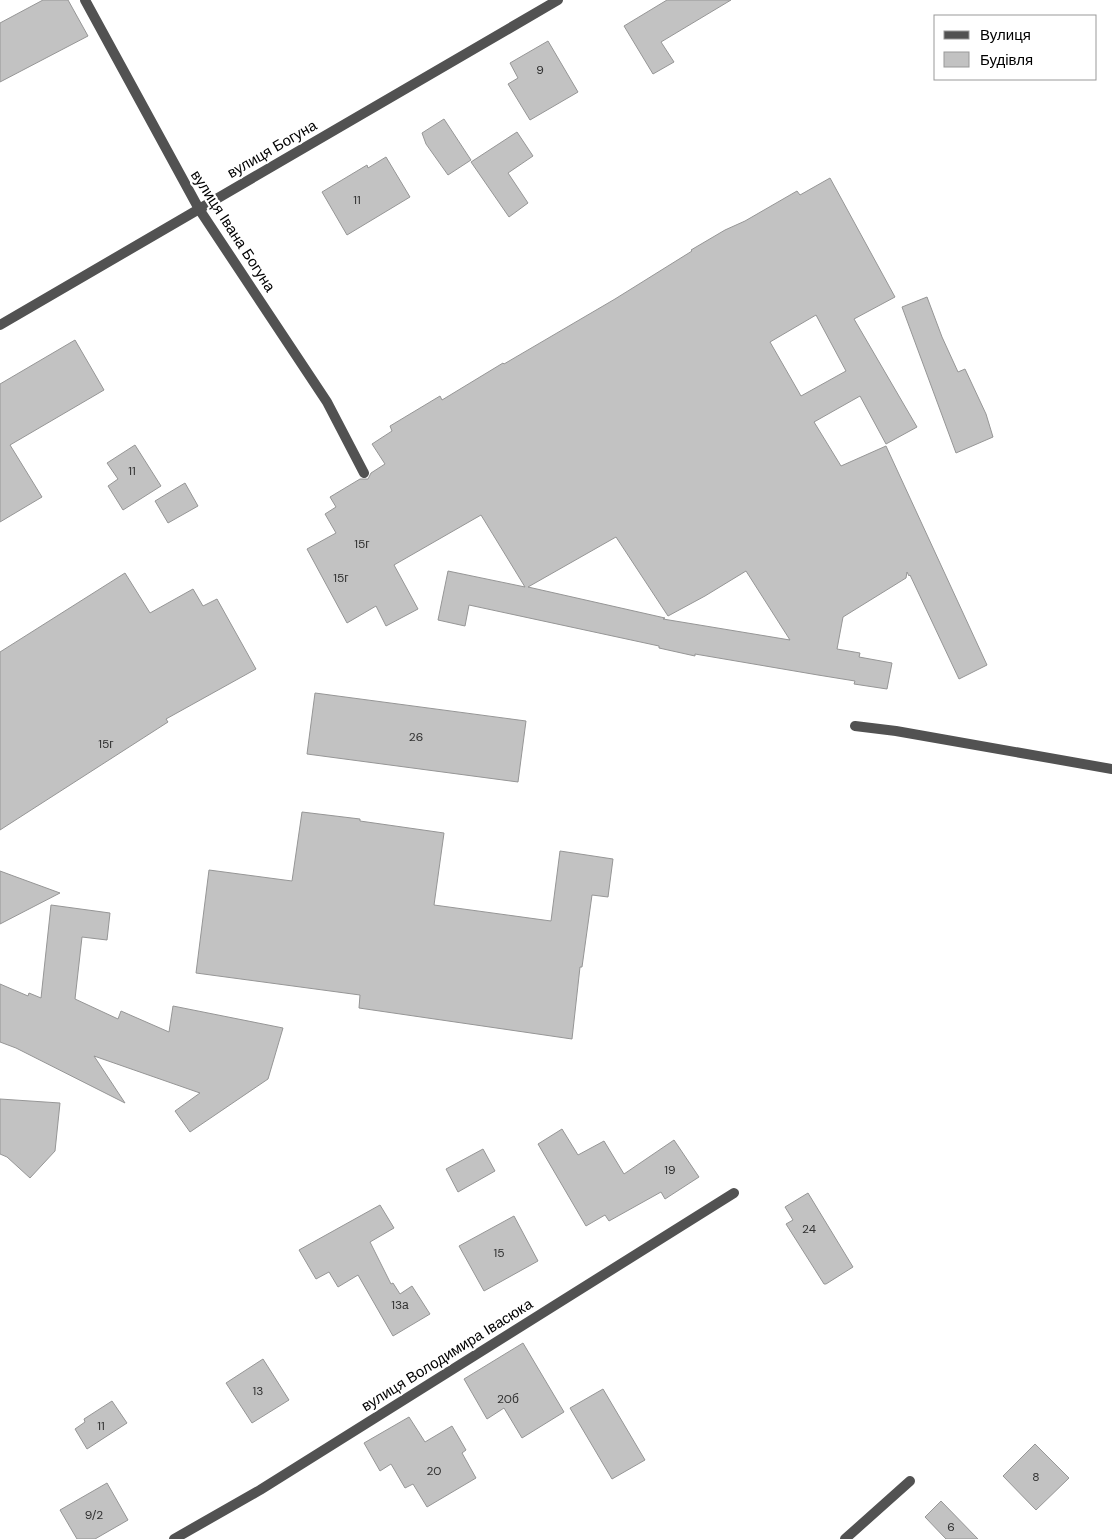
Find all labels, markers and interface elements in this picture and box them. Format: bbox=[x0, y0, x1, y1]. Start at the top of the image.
legend bbox=[934, 15, 1097, 80]
text: Вулиця bbox=[980, 25, 1031, 45]
text: Будівля bbox=[980, 50, 1033, 70]
house number: 9 bbox=[536, 62, 544, 78]
street label: вулиця Богуна bbox=[224, 115, 321, 183]
street label: вулиця Івана Богуна bbox=[186, 166, 280, 296]
house number: 11 bbox=[353, 192, 361, 208]
house number: 11 bbox=[128, 463, 136, 479]
house number: 15г bbox=[354, 536, 370, 552]
house number: 15г bbox=[333, 570, 349, 586]
house number: 26 bbox=[409, 729, 423, 745]
house number: 15г bbox=[98, 736, 114, 752]
house number: 19 bbox=[664, 1162, 676, 1178]
house number: 24 bbox=[802, 1221, 816, 1237]
house number: 15 bbox=[493, 1245, 505, 1261]
street label: вулиця Володимира Івасюка bbox=[358, 1294, 537, 1416]
house number: 13а bbox=[391, 1297, 409, 1313]
house number: 13 bbox=[253, 1383, 263, 1399]
house number: 20б bbox=[497, 1391, 519, 1407]
house number: 11 bbox=[97, 1418, 105, 1434]
house number: 20 bbox=[426, 1463, 442, 1479]
house number: 8 bbox=[1032, 1469, 1040, 1485]
house number: 9/2 bbox=[85, 1507, 103, 1523]
house number: 6 bbox=[947, 1519, 955, 1535]

